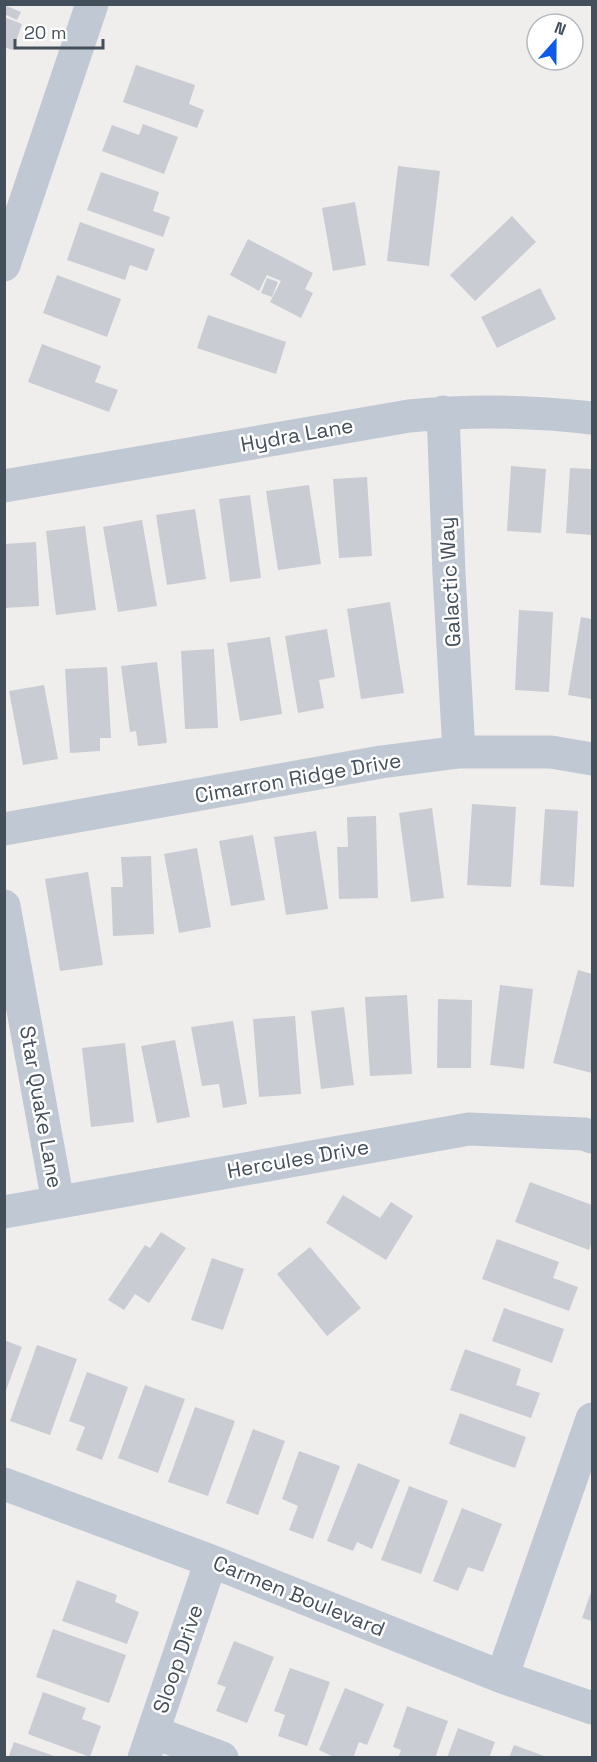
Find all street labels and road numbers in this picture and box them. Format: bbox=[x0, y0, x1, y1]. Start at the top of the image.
street label: Hydra Lane bbox=[238, 411, 355, 458]
street label: Galactic Way bbox=[433, 516, 466, 648]
street label: Cimarron Ridge Drive bbox=[193, 746, 403, 809]
street label: Star Quake Lane bbox=[14, 1024, 69, 1190]
street label: Hercules Drive bbox=[225, 1133, 371, 1184]
street label: Carmen Boulevard bbox=[209, 1549, 389, 1642]
street label: Sloop Drive bbox=[146, 1601, 209, 1717]

